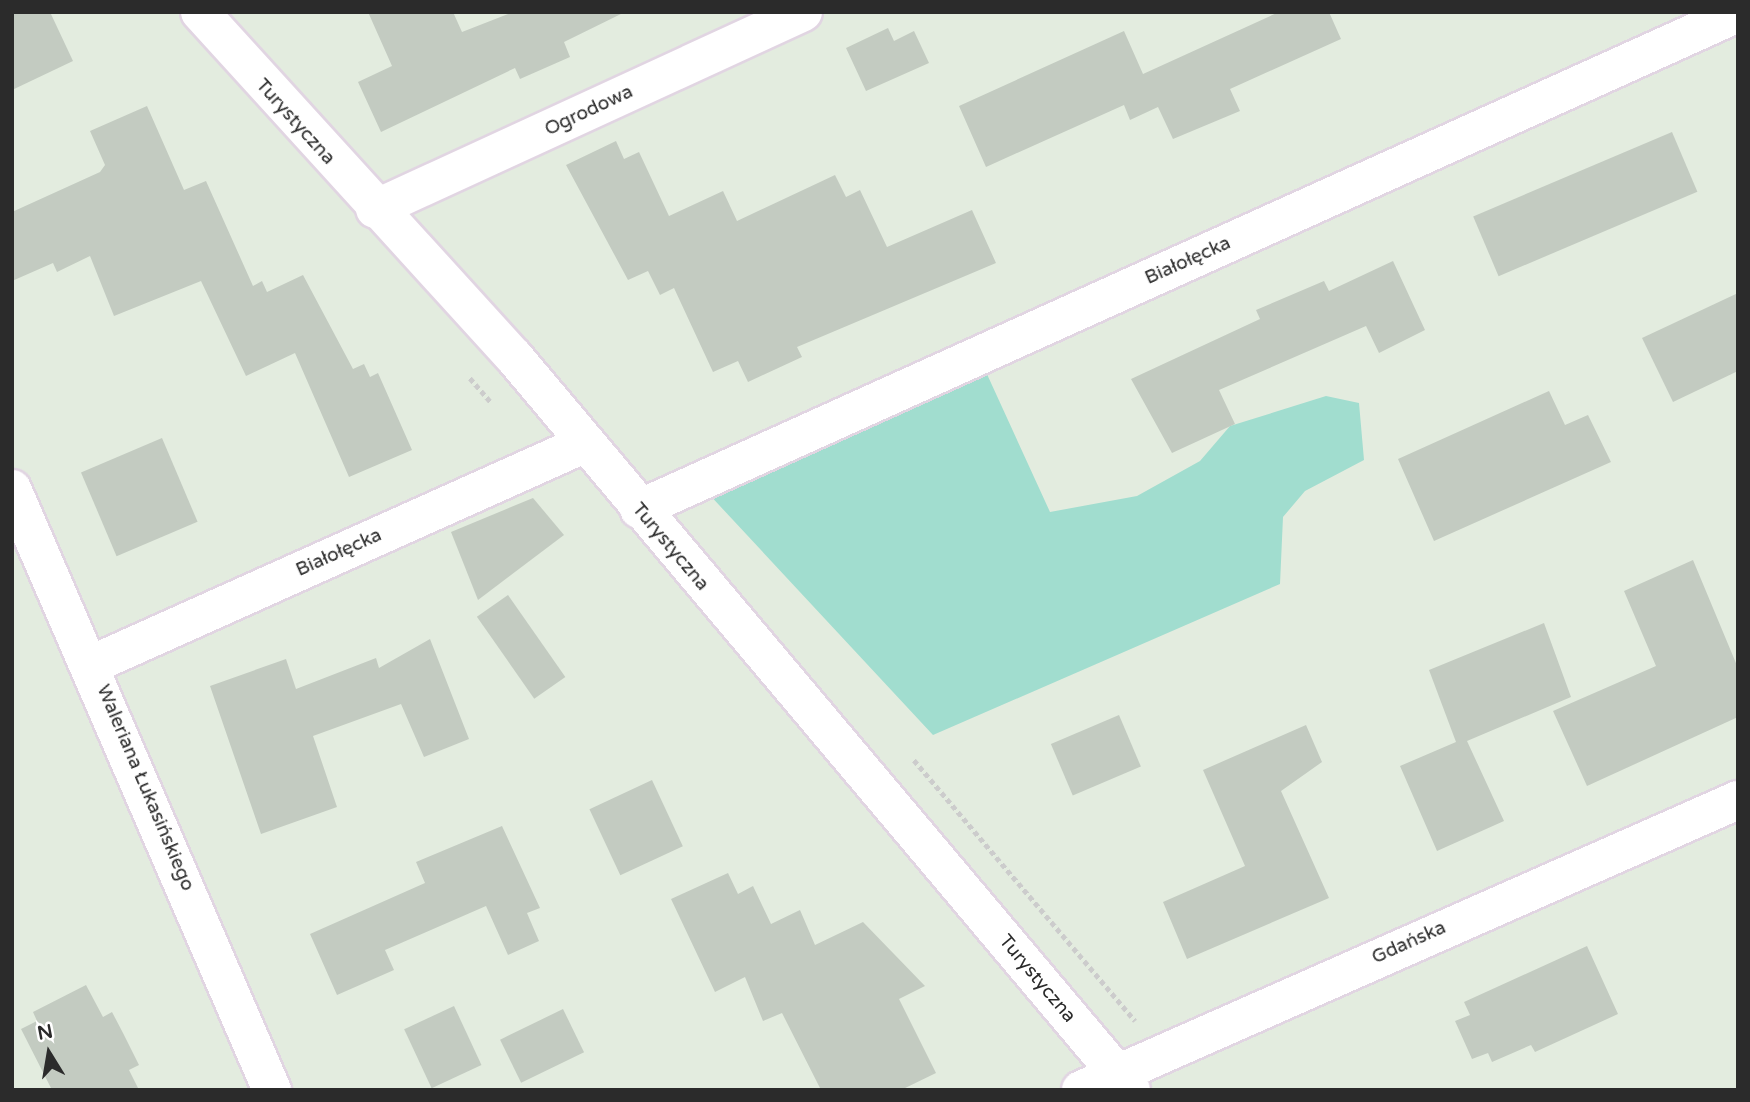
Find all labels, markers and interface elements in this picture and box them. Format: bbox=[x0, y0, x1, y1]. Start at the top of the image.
street label: Turystyczna bbox=[251, 74, 339, 170]
street label: Ogrodowa bbox=[541, 81, 637, 141]
street label: Białołęcka bbox=[1142, 232, 1234, 290]
street label: Turystyczna bbox=[627, 498, 713, 596]
street label: Białołęcka bbox=[293, 524, 385, 582]
street label: Waleriana Łukasińskiego bbox=[91, 681, 199, 895]
street label: Gdańska bbox=[1368, 917, 1450, 969]
street label: Turystyczna bbox=[994, 930, 1080, 1028]
north arrow bbox=[14, 1018, 84, 1088]
text: N bbox=[35, 1020, 55, 1045]

